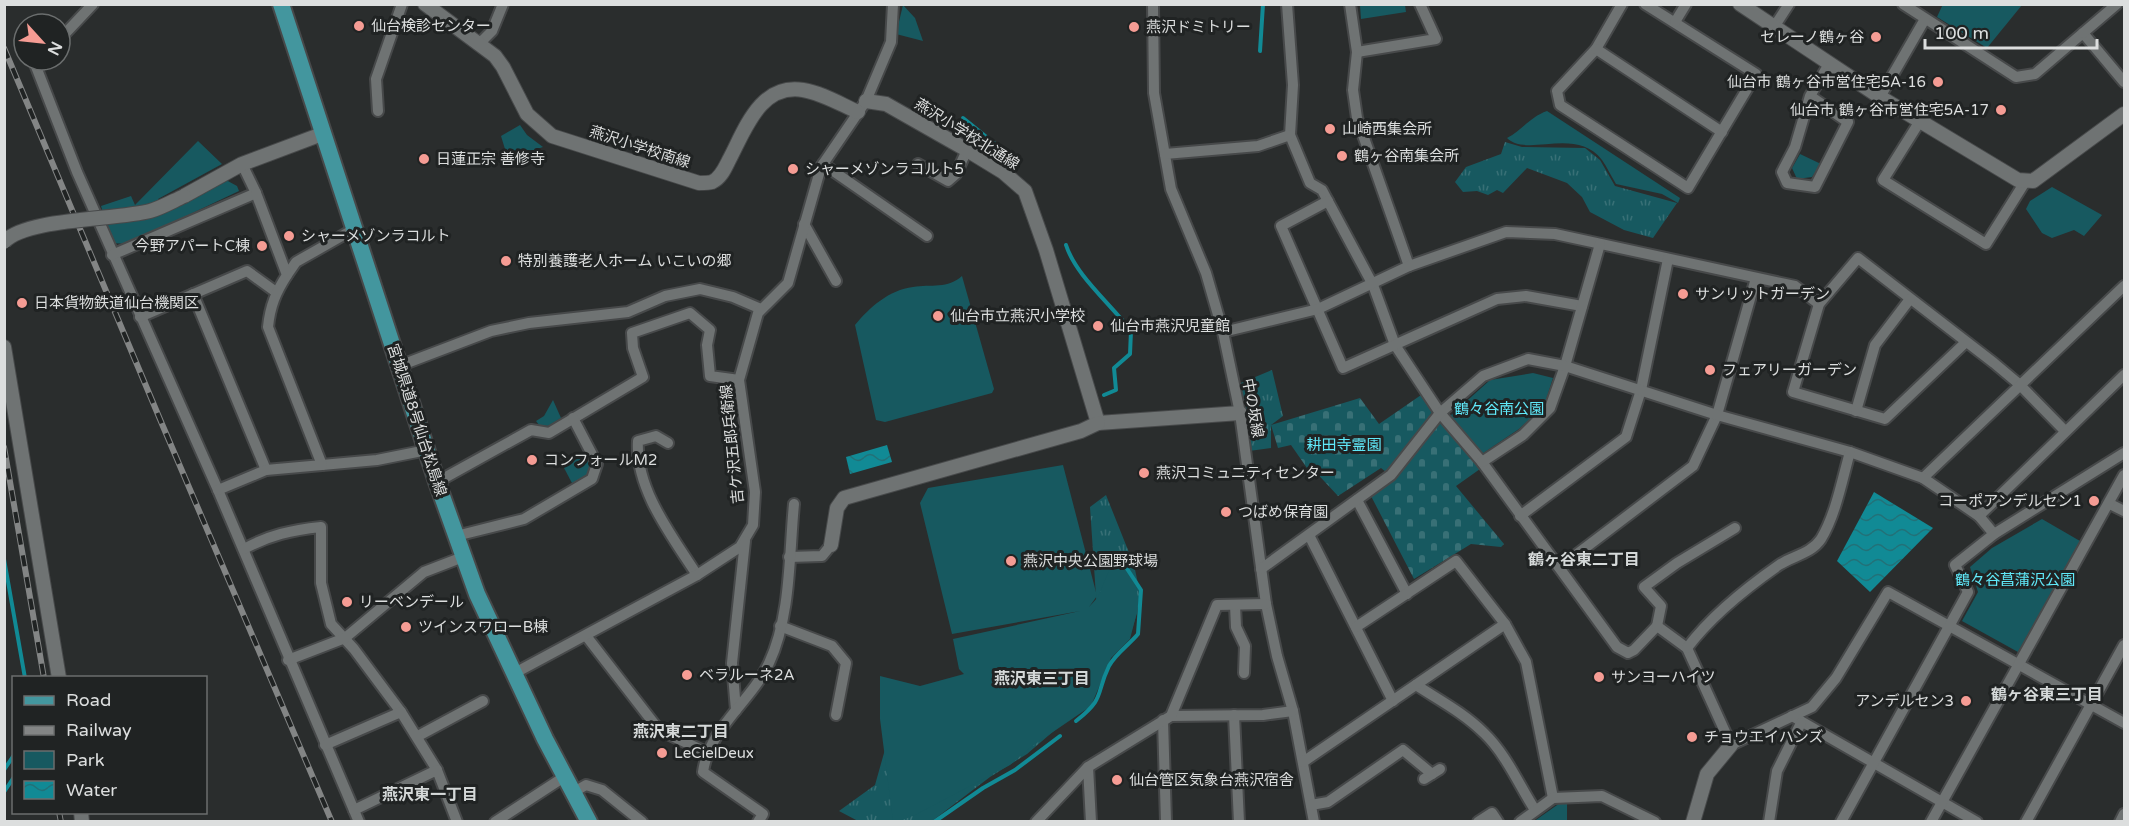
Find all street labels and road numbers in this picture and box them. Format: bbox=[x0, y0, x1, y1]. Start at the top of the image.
street label: 燕沢小学校北通線 bbox=[911, 95, 1023, 173]
street label: 燕沢小学校南線 bbox=[587, 122, 693, 172]
street label: 宮城県道8号仙台松島線 bbox=[384, 341, 450, 499]
street label: 中の坂線 bbox=[1239, 377, 1267, 439]
street label: 吉ケ沢五郎兵衛線 bbox=[717, 383, 747, 505]

